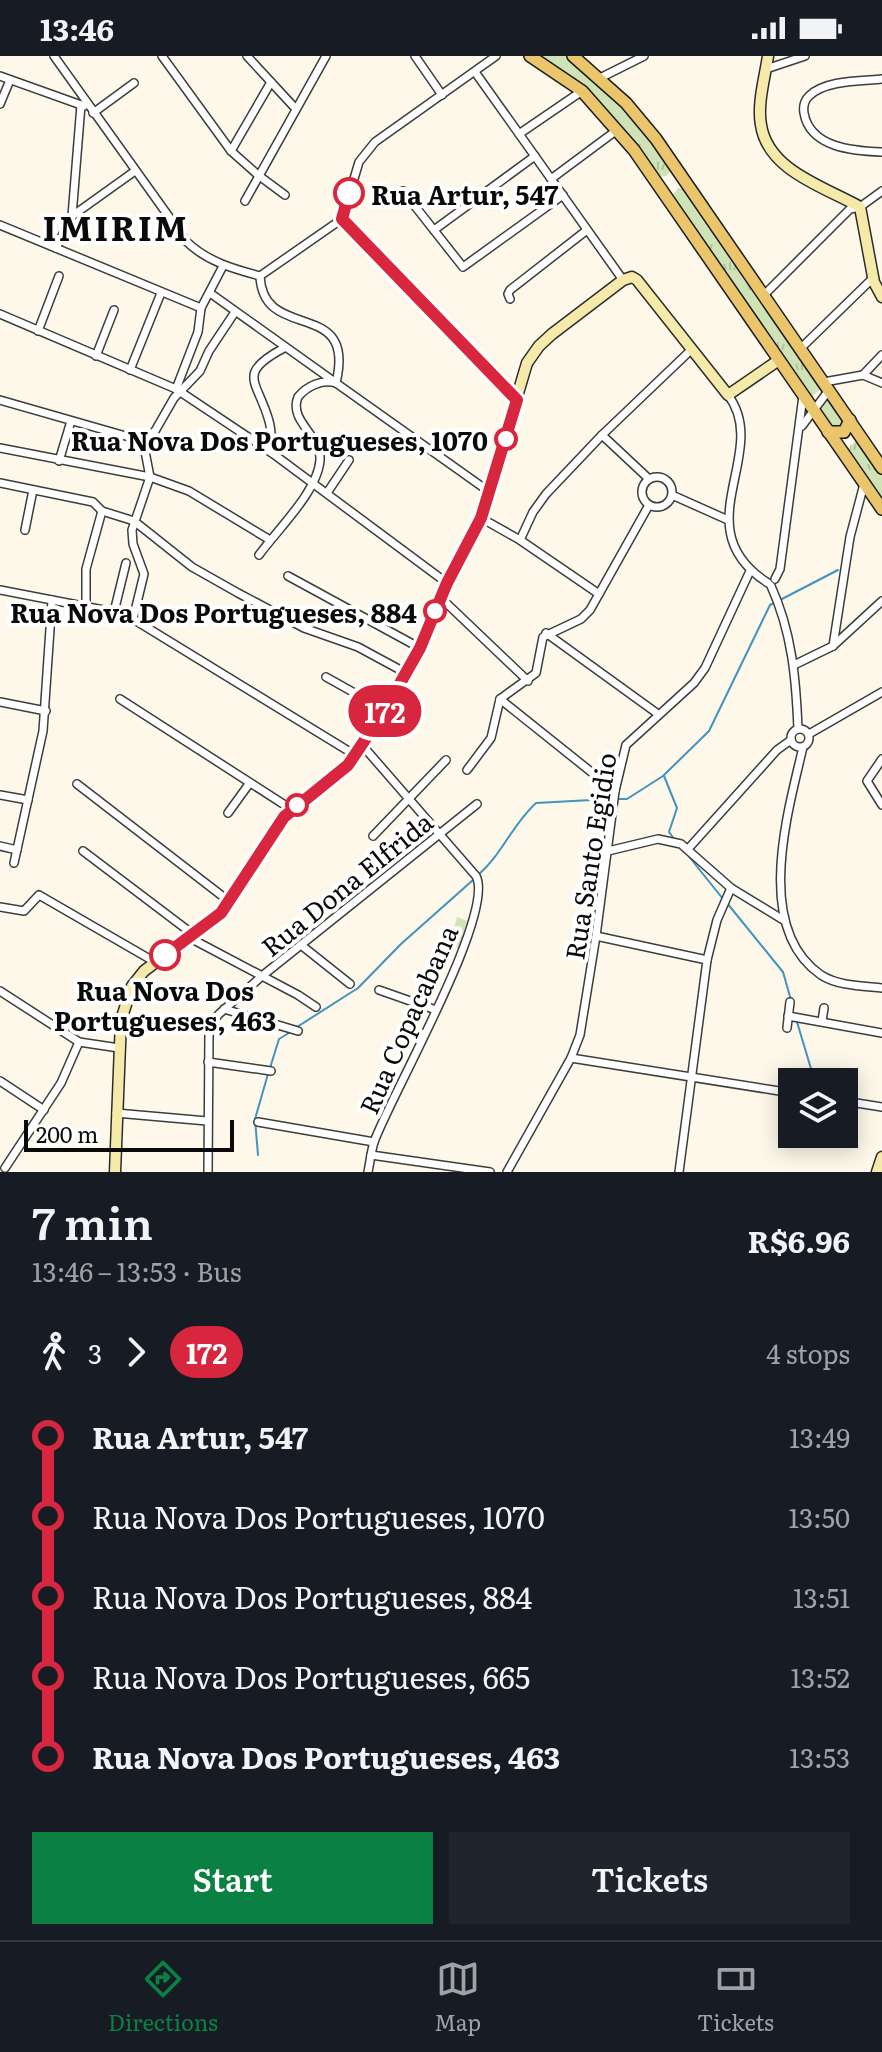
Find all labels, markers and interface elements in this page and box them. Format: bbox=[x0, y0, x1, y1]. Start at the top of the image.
text: 13:46 bbox=[40, 6, 114, 50]
place label: Rua Artur, 547 bbox=[371, 174, 558, 213]
marker: Rua Artur, 547 bbox=[334, 178, 364, 208]
district label: IMIRIM bbox=[43, 201, 189, 251]
place label: Rua Nova Dos Portugueses, 1070 bbox=[71, 420, 488, 459]
marker: Rua Nova Dos Portugueses, 1070 bbox=[495, 428, 517, 450]
place label: Rua Nova Dos Portugueses, 884 bbox=[10, 592, 417, 631]
marker: Rua Nova Dos Portugueses, 884 bbox=[424, 600, 446, 622]
line badge: 172 bbox=[339, 685, 431, 737]
text: 172 bbox=[364, 690, 406, 732]
street label: Rua Santo Egidio bbox=[553, 750, 625, 962]
unlabelled marker bbox=[286, 794, 308, 816]
street label: Rua Dona Elfrida bbox=[252, 802, 440, 964]
street label: Rua Copacabana bbox=[348, 918, 466, 1120]
marker: Rua Nova Dos Portugueses, 463 bbox=[150, 940, 180, 970]
place label: Rua Nova Dos Portugueses, 463 bbox=[54, 970, 276, 1039]
map controls bbox=[778, 1068, 858, 1148]
button: layers bbox=[778, 1068, 858, 1148]
scale bar bbox=[24, 1116, 234, 1152]
text: 200 m bbox=[36, 1117, 98, 1150]
text: 7 min bbox=[32, 1188, 153, 1254]
text: R$6.96 bbox=[748, 1218, 850, 1262]
text: 13:46 – 13:53 · Bus bbox=[32, 1251, 242, 1290]
icon: walk bbox=[32, 1330, 76, 1374]
icon: forward bbox=[114, 1330, 158, 1374]
text: 172 bbox=[186, 1331, 227, 1373]
text: 3 bbox=[88, 1333, 102, 1372]
text: 4 stops bbox=[766, 1333, 850, 1372]
text: Rua Artur, 547 bbox=[92, 1414, 308, 1458]
text: 13:49 bbox=[789, 1417, 850, 1456]
text: Rua Nova Dos Portugueses, 1070 bbox=[92, 1494, 545, 1538]
text: 13:50 bbox=[788, 1497, 850, 1536]
text: Rua Nova Dos Portugueses, 884 bbox=[92, 1574, 532, 1618]
text: 13:51 bbox=[793, 1577, 850, 1616]
text: Rua Nova Dos Portugueses, 665 bbox=[92, 1654, 530, 1698]
text: 13:52 bbox=[791, 1657, 850, 1696]
text: Rua Nova Dos Portugueses, 463 bbox=[92, 1734, 560, 1778]
text: 13:53 bbox=[789, 1737, 850, 1776]
button: Start bbox=[32, 1832, 433, 1924]
button: Tickets bbox=[449, 1832, 850, 1924]
tab: Directions bbox=[108, 1957, 218, 2038]
tab: Map bbox=[434, 1957, 481, 2038]
tab: Tickets bbox=[697, 1957, 774, 2038]

